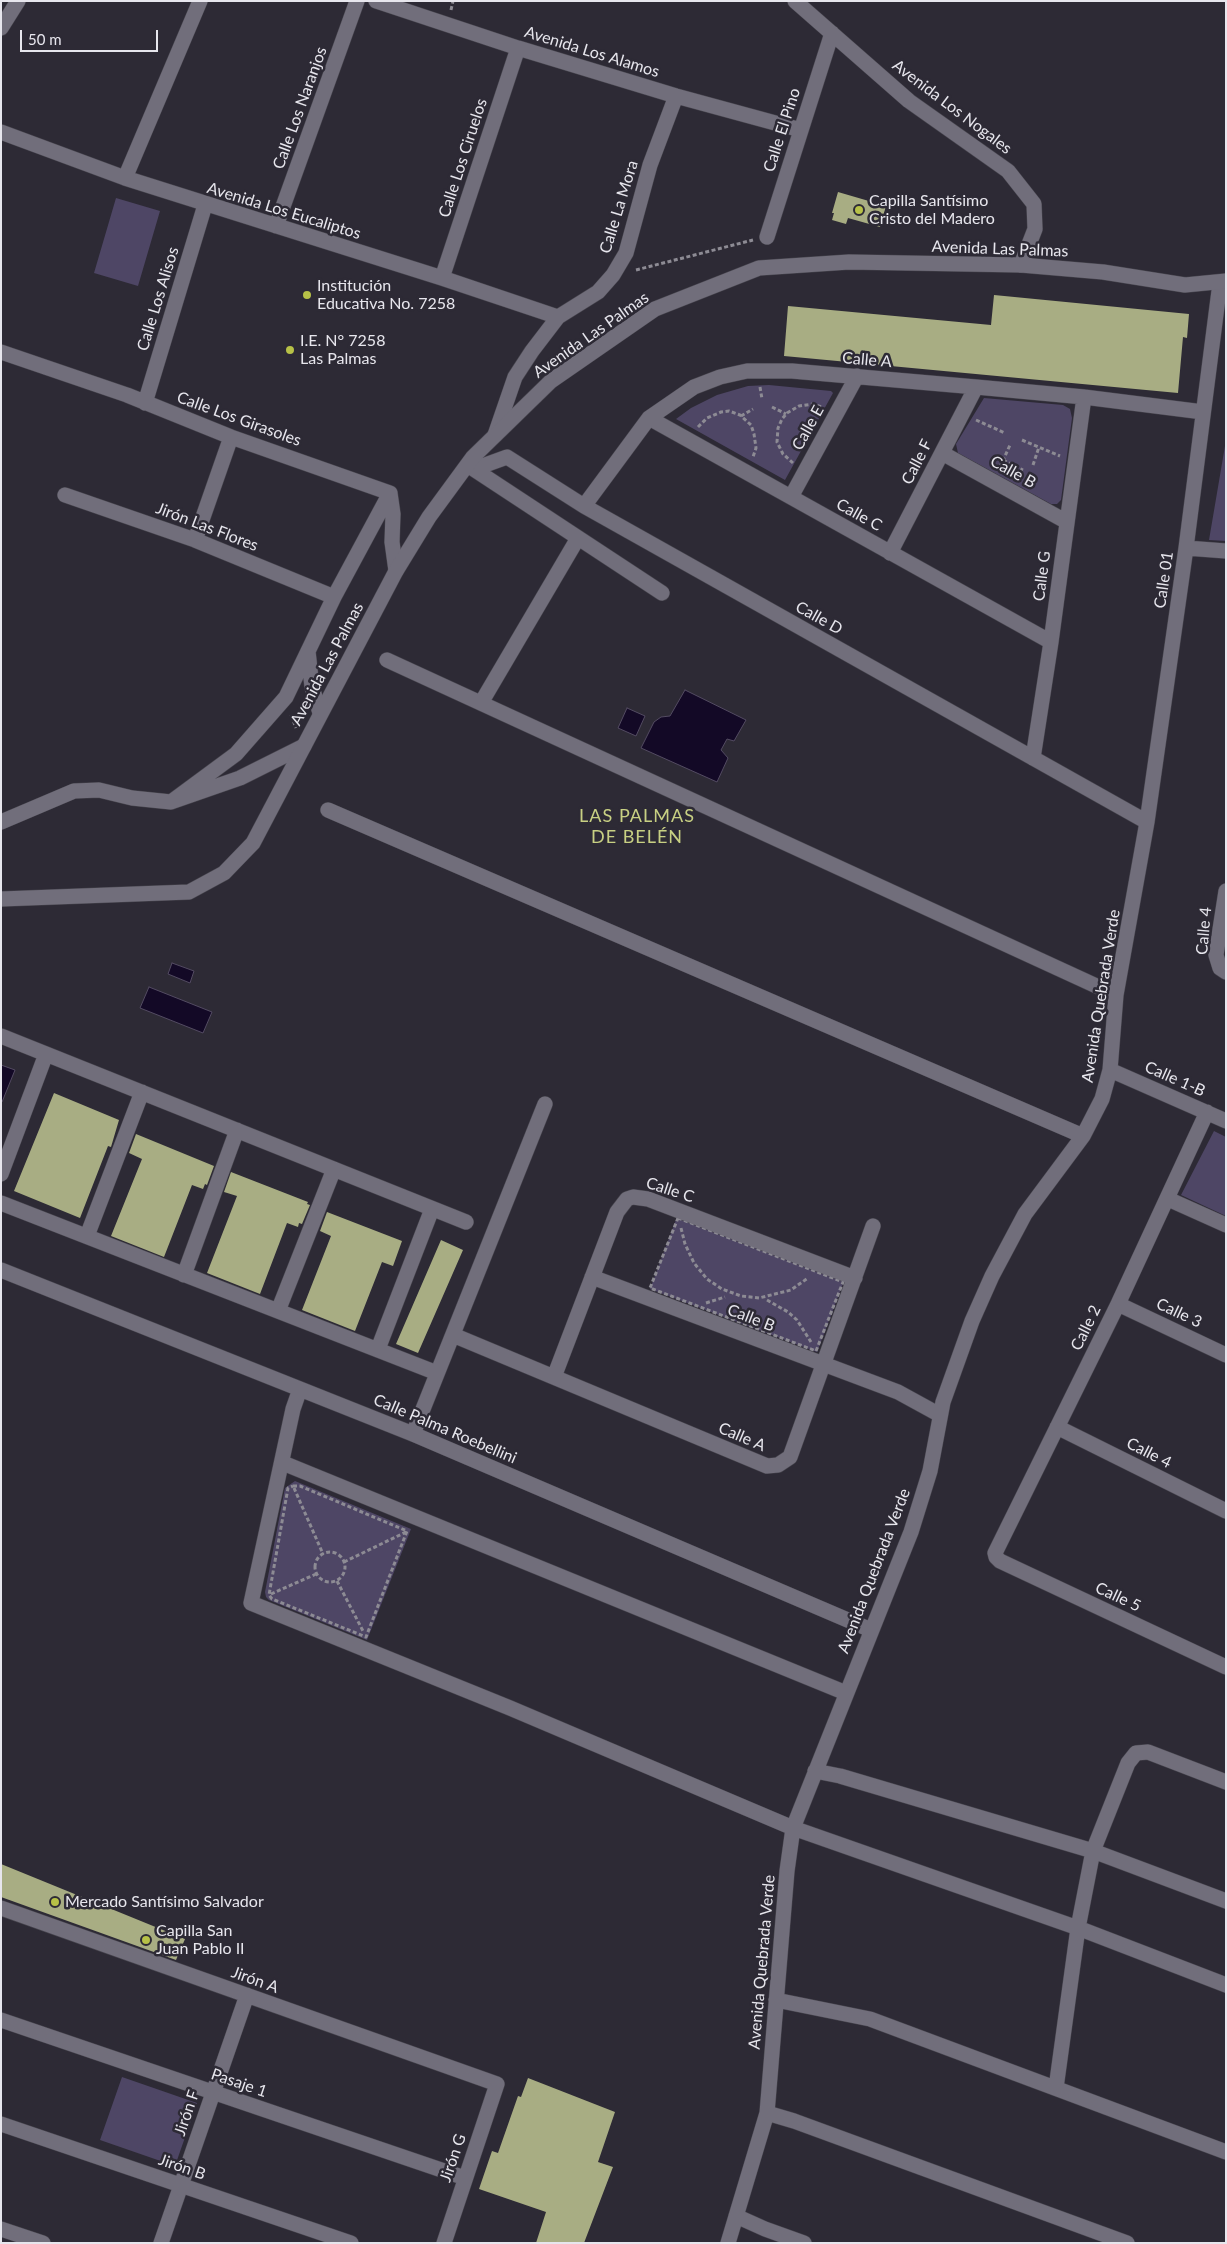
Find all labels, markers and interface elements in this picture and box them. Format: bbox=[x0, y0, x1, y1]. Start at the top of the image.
scale bar bbox=[22, 20, 160, 52]
street label: Avenida Los Alamos bbox=[522, 22, 662, 82]
text: 50 m bbox=[28, 30, 62, 48]
street label: Calle Los Naranjos bbox=[269, 44, 331, 172]
street label: Avenida Los Nogales bbox=[888, 56, 1016, 158]
street label: Calle El Pino bbox=[759, 86, 805, 174]
street label: Calle Los Ciruelos bbox=[435, 96, 491, 220]
street label: Calle La Mora bbox=[596, 158, 642, 256]
street label: Avenida Los Eucaliptos bbox=[205, 178, 363, 244]
place label: Capilla Santísimo Cristo del Madero bbox=[869, 191, 995, 229]
marker: Capilla Santísimo Cristo del Madero bbox=[853, 204, 865, 216]
street label: Avenida Las Palmas bbox=[931, 237, 1069, 261]
street label: Calle Los Alisos bbox=[133, 245, 183, 353]
place label: Institución Educativa No. 7258 bbox=[317, 276, 455, 314]
street label: Avenida Las Palmas bbox=[529, 288, 653, 382]
marker: Institución Educativa No. 7258 bbox=[301, 289, 313, 301]
place label: I.E. N° 7258 Las Palmas bbox=[300, 331, 385, 369]
marker: I.E. N° 7258 Las Palmas bbox=[284, 344, 296, 356]
street label: Calle A bbox=[841, 348, 893, 372]
street label: Calle Los Girasoles bbox=[174, 388, 304, 450]
street label: Calle E bbox=[788, 402, 828, 454]
street label: Calle F bbox=[898, 436, 936, 488]
street label: Calle B bbox=[987, 452, 1039, 492]
street label: Calle C bbox=[833, 495, 885, 535]
street label: Jirón Las Flores bbox=[153, 499, 261, 555]
street label: Calle G bbox=[1029, 550, 1055, 602]
street label: Calle 01 bbox=[1151, 550, 1177, 610]
street label: Calle D bbox=[792, 597, 846, 639]
street label: Avenida Las Palmas bbox=[286, 599, 368, 729]
district label: LAS PALMAS DE BELÉN bbox=[578, 805, 696, 848]
street label: Calle 4 bbox=[1192, 906, 1216, 956]
street label: Avenida Quebrada Verde bbox=[1078, 908, 1124, 1084]
street label: Calle 1-B bbox=[1142, 1057, 1208, 1101]
street label: Calle C bbox=[644, 1173, 696, 1207]
street label: Calle 3 bbox=[1153, 1294, 1205, 1332]
street label: Calle B bbox=[725, 1300, 777, 1336]
street label: Calle 2 bbox=[1067, 1302, 1105, 1354]
street label: Calle Palma Roebellini bbox=[371, 1390, 519, 1468]
street label: Calle A bbox=[715, 1418, 769, 1456]
street label: Calle 4 bbox=[1123, 1434, 1175, 1472]
street label: Avenida Quebrada Verde bbox=[834, 1486, 914, 1656]
street label: Calle 5 bbox=[1092, 1578, 1144, 1616]
street label: Avenida Quebrada Verde bbox=[745, 1874, 779, 2050]
place label: Mercado Santísimo Salvador bbox=[65, 1892, 264, 1912]
marker: Mercado Santísimo Salvador bbox=[49, 1896, 61, 1908]
place label: Capilla San Juan Pablo II bbox=[156, 1921, 245, 1959]
marker: Capilla San Juan Pablo II bbox=[140, 1934, 152, 1946]
street label: Jirón A bbox=[229, 1963, 281, 1997]
street label: Pasaje 1 bbox=[209, 2065, 269, 2101]
street label: Jirón F bbox=[170, 2088, 204, 2138]
street label: Jirón G bbox=[436, 2131, 470, 2185]
street label: Jirón B bbox=[156, 2150, 208, 2184]

